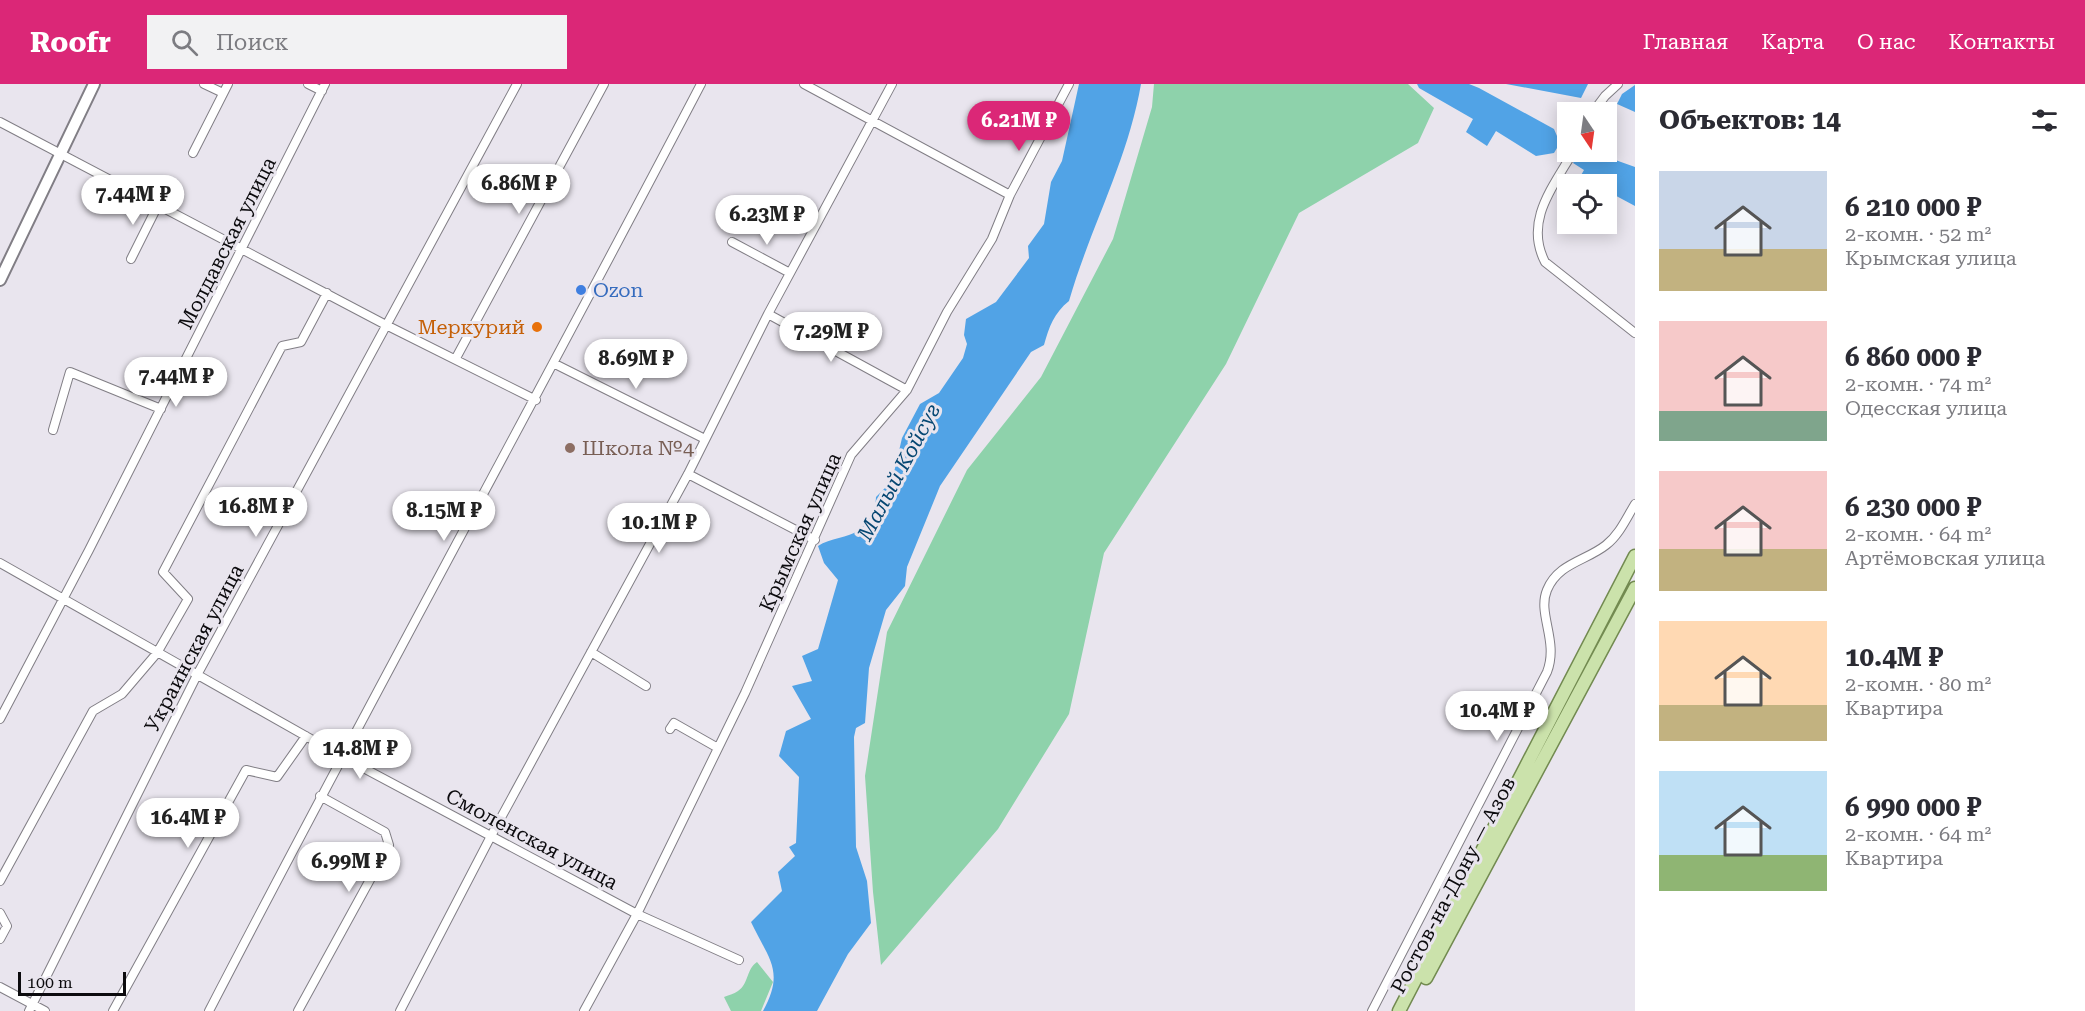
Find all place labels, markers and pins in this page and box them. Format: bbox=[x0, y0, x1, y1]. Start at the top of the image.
pin: 6.21M ₽ bbox=[964, 101, 1074, 152]
pin: 6.86M ₽ bbox=[464, 164, 574, 215]
pin: 7.44M ₽ bbox=[78, 175, 188, 226]
pin: 6.23M ₽ bbox=[712, 195, 822, 246]
place label: Ozon bbox=[593, 278, 644, 302]
marker: Ozon bbox=[574, 283, 588, 297]
pin: 7.29M ₽ bbox=[776, 312, 886, 363]
place label: Меркурий bbox=[418, 315, 525, 339]
marker: Меркурий bbox=[530, 320, 544, 334]
pin: 8.69M ₽ bbox=[581, 339, 691, 390]
pin: 7.44M ₽ bbox=[121, 357, 231, 408]
place label: Школа №4 bbox=[582, 436, 695, 460]
marker: Школа №4 bbox=[563, 441, 577, 455]
pin: 16.8M ₽ bbox=[201, 487, 311, 538]
pin: 8.15M ₽ bbox=[389, 491, 499, 542]
pin: 10.1M ₽ bbox=[604, 503, 714, 554]
pin: 10.4M ₽ bbox=[1442, 691, 1552, 742]
pin: 14.8M ₽ bbox=[305, 729, 415, 780]
pin: 16.4M ₽ bbox=[133, 798, 243, 849]
pin: 6.99M ₽ bbox=[294, 842, 404, 893]

